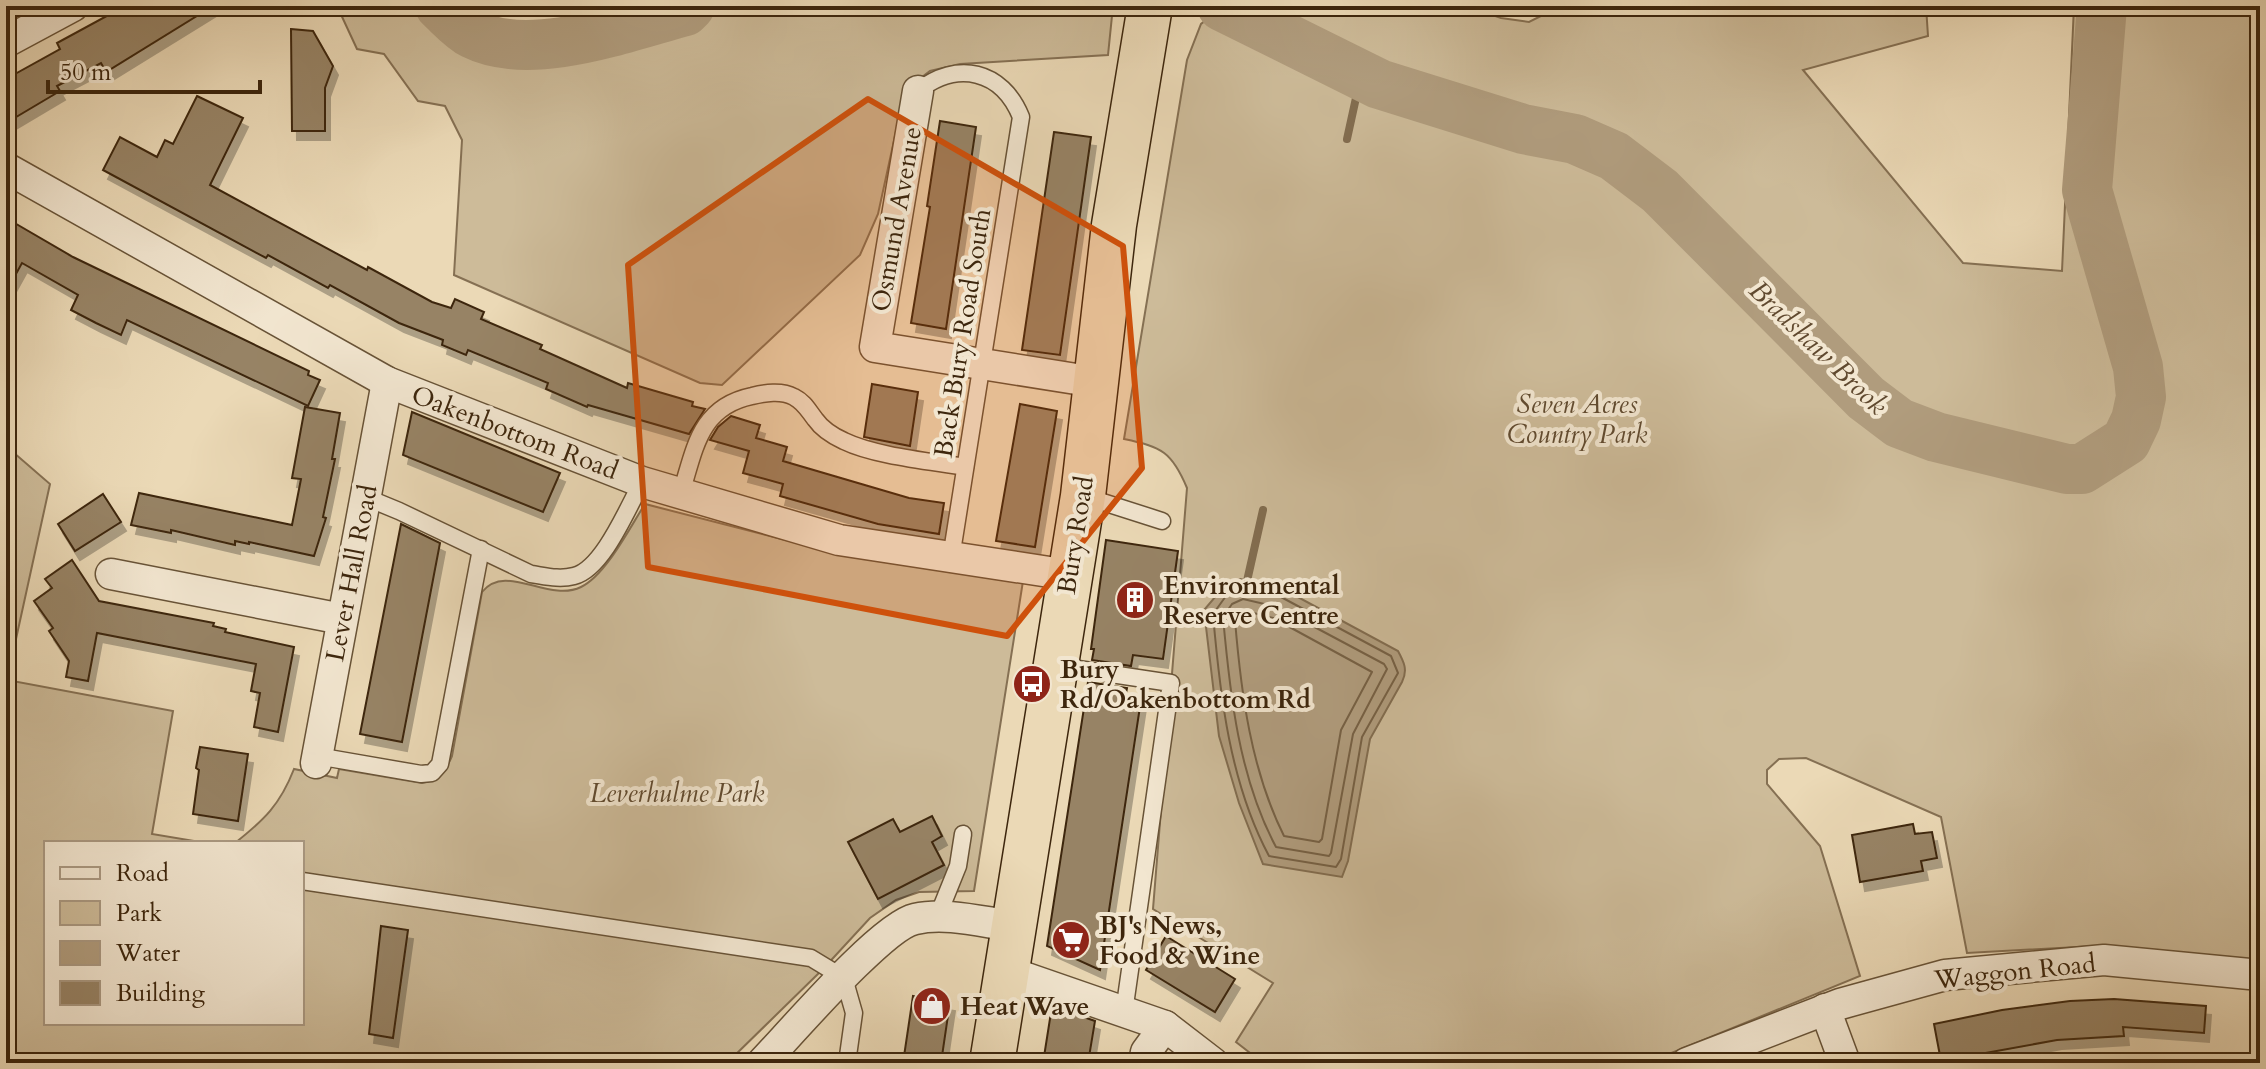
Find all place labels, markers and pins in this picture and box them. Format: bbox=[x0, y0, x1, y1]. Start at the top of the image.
place label: Environmental Reserve Centre bbox=[1163, 568, 1340, 633]
building icon: Environmental Reserve Centre bbox=[1114, 579, 1156, 621]
place label: Bury Rd/Oakenbottom Rd bbox=[1060, 652, 1311, 717]
bus stop icon: Bury Rd/Oakenbottom Rd bbox=[1011, 663, 1053, 705]
place label: BJ's News, Food & Wine bbox=[1099, 908, 1260, 973]
supermarket icon: BJ's News, Food & Wine bbox=[1050, 919, 1092, 961]
shop icon: Heat Wave bbox=[911, 985, 953, 1027]
place label: Heat Wave bbox=[960, 989, 1089, 1024]

